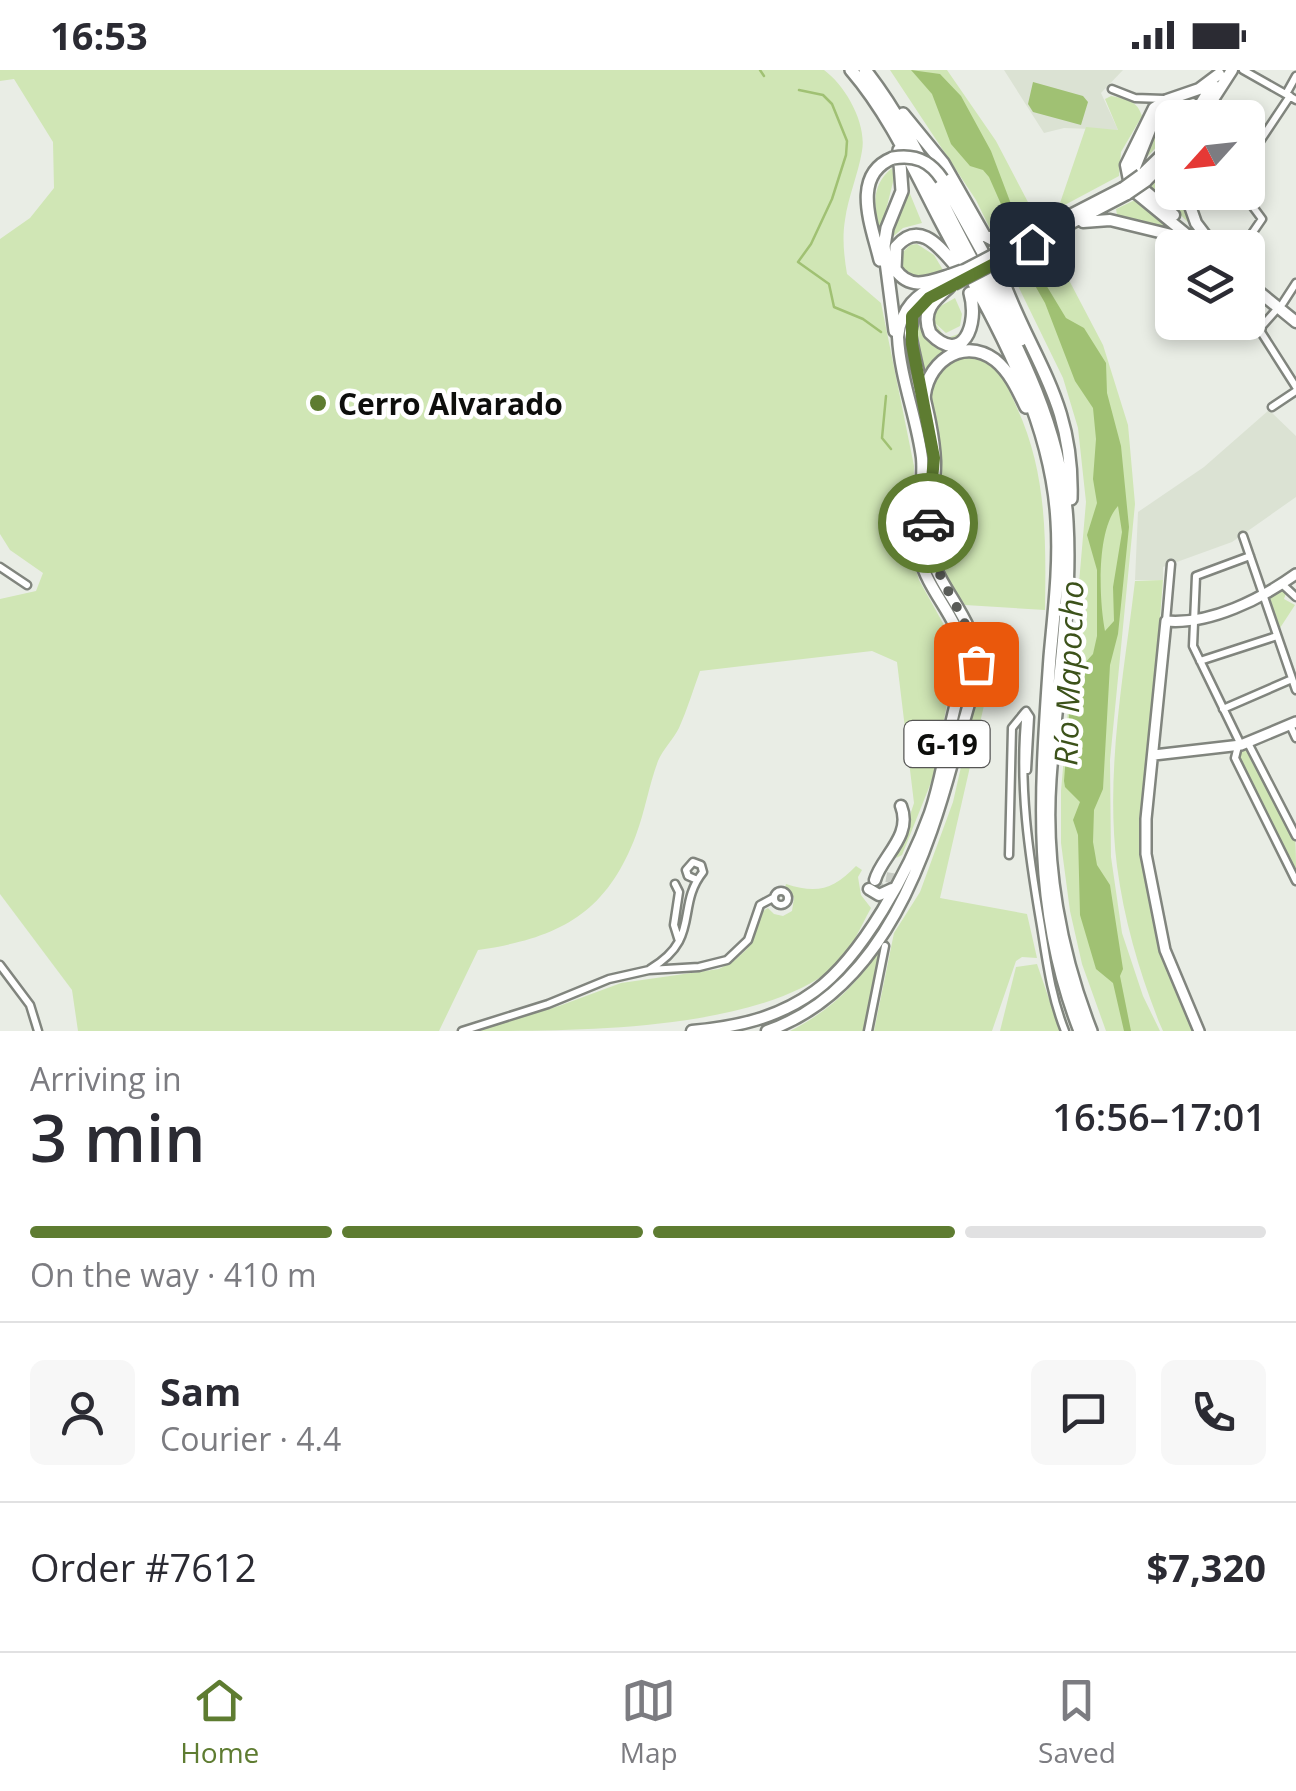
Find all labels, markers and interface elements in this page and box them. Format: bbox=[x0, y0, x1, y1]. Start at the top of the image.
text: 16:53 bbox=[50, 9, 148, 61]
north arrow bbox=[1155, 100, 1265, 210]
map controls bbox=[1155, 100, 1265, 340]
pin bbox=[990, 202, 1075, 287]
icon: home bbox=[1005, 217, 1060, 272]
button: layers bbox=[1155, 230, 1265, 340]
place label: Cerro Alvarado bbox=[338, 383, 563, 424]
marker: Cerro Alvarado bbox=[307, 392, 329, 414]
courier bbox=[878, 473, 978, 573]
icon: car bbox=[901, 496, 956, 551]
water label: Río Mapocho bbox=[1043, 580, 1093, 766]
pin bbox=[934, 622, 1019, 707]
icon: bag bbox=[949, 637, 1004, 692]
road number: G-19 bbox=[904, 721, 990, 767]
text: Arriving in bbox=[30, 1057, 182, 1100]
text: 16:56–17:01 bbox=[1052, 1090, 1266, 1142]
text: 3 min bbox=[30, 1093, 205, 1181]
text: On the way · 410 m bbox=[30, 1253, 317, 1296]
button: person bbox=[30, 1360, 135, 1465]
button: chat bbox=[1031, 1360, 1136, 1465]
button: phone bbox=[1161, 1360, 1266, 1465]
text: Sam bbox=[160, 1365, 241, 1417]
text: Courier · 4.4 bbox=[160, 1417, 341, 1460]
text: Order #7612 bbox=[30, 1541, 257, 1593]
text: $7,320 bbox=[1147, 1541, 1266, 1593]
tab: Home bbox=[180, 1673, 259, 1771]
tab: Map bbox=[620, 1673, 678, 1771]
tab: Saved bbox=[1038, 1673, 1116, 1771]

